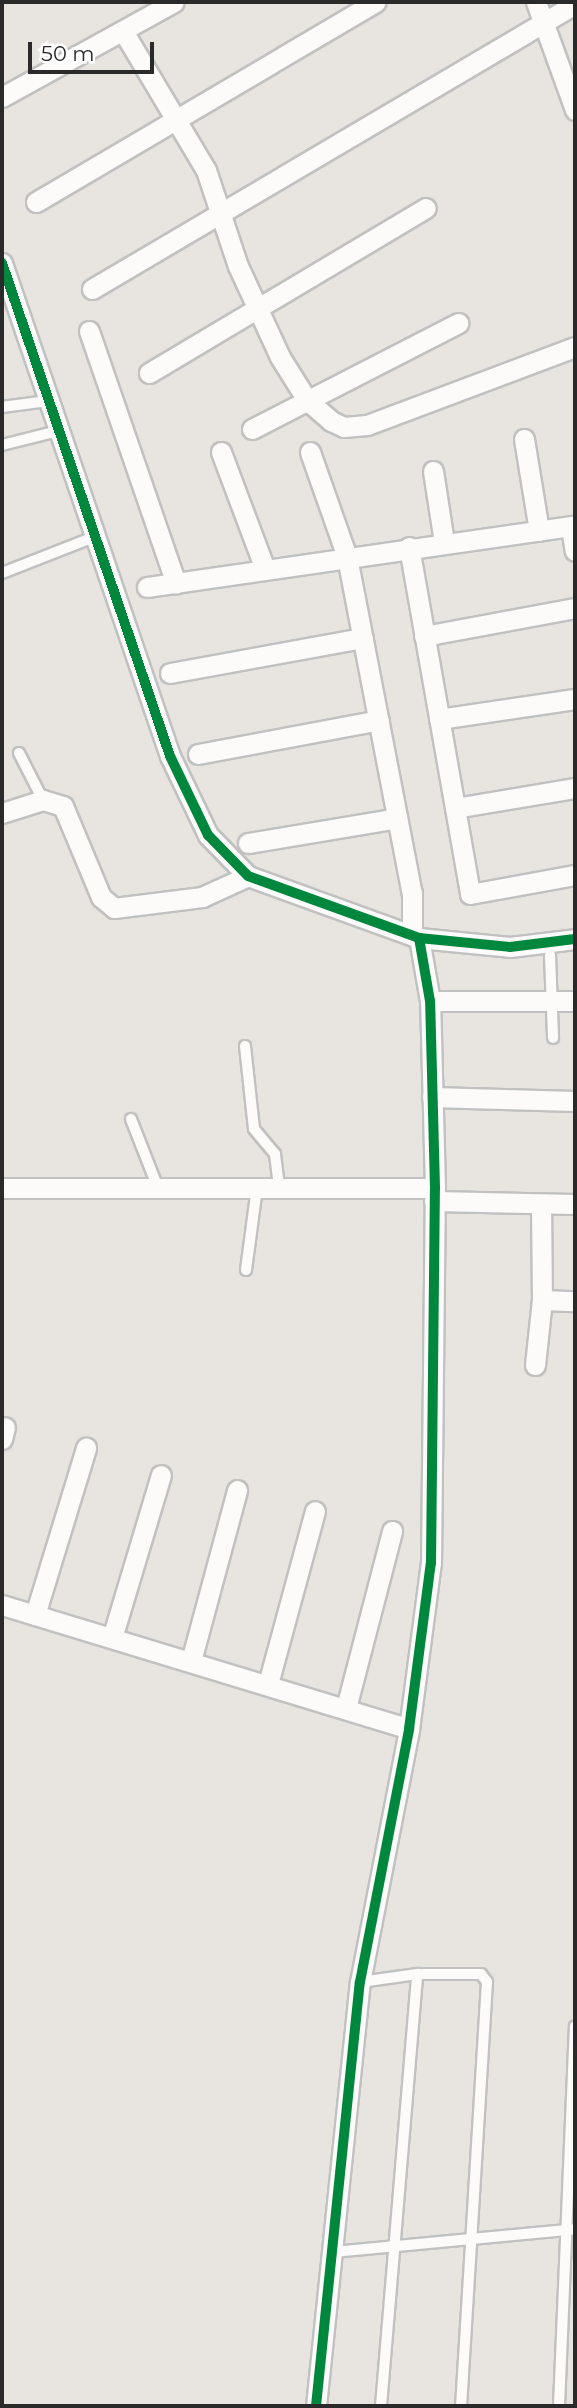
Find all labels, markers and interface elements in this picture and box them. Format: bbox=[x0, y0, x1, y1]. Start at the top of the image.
scale bar bbox=[32, 28, 158, 72]
text: 50 m bbox=[41, 41, 95, 66]

